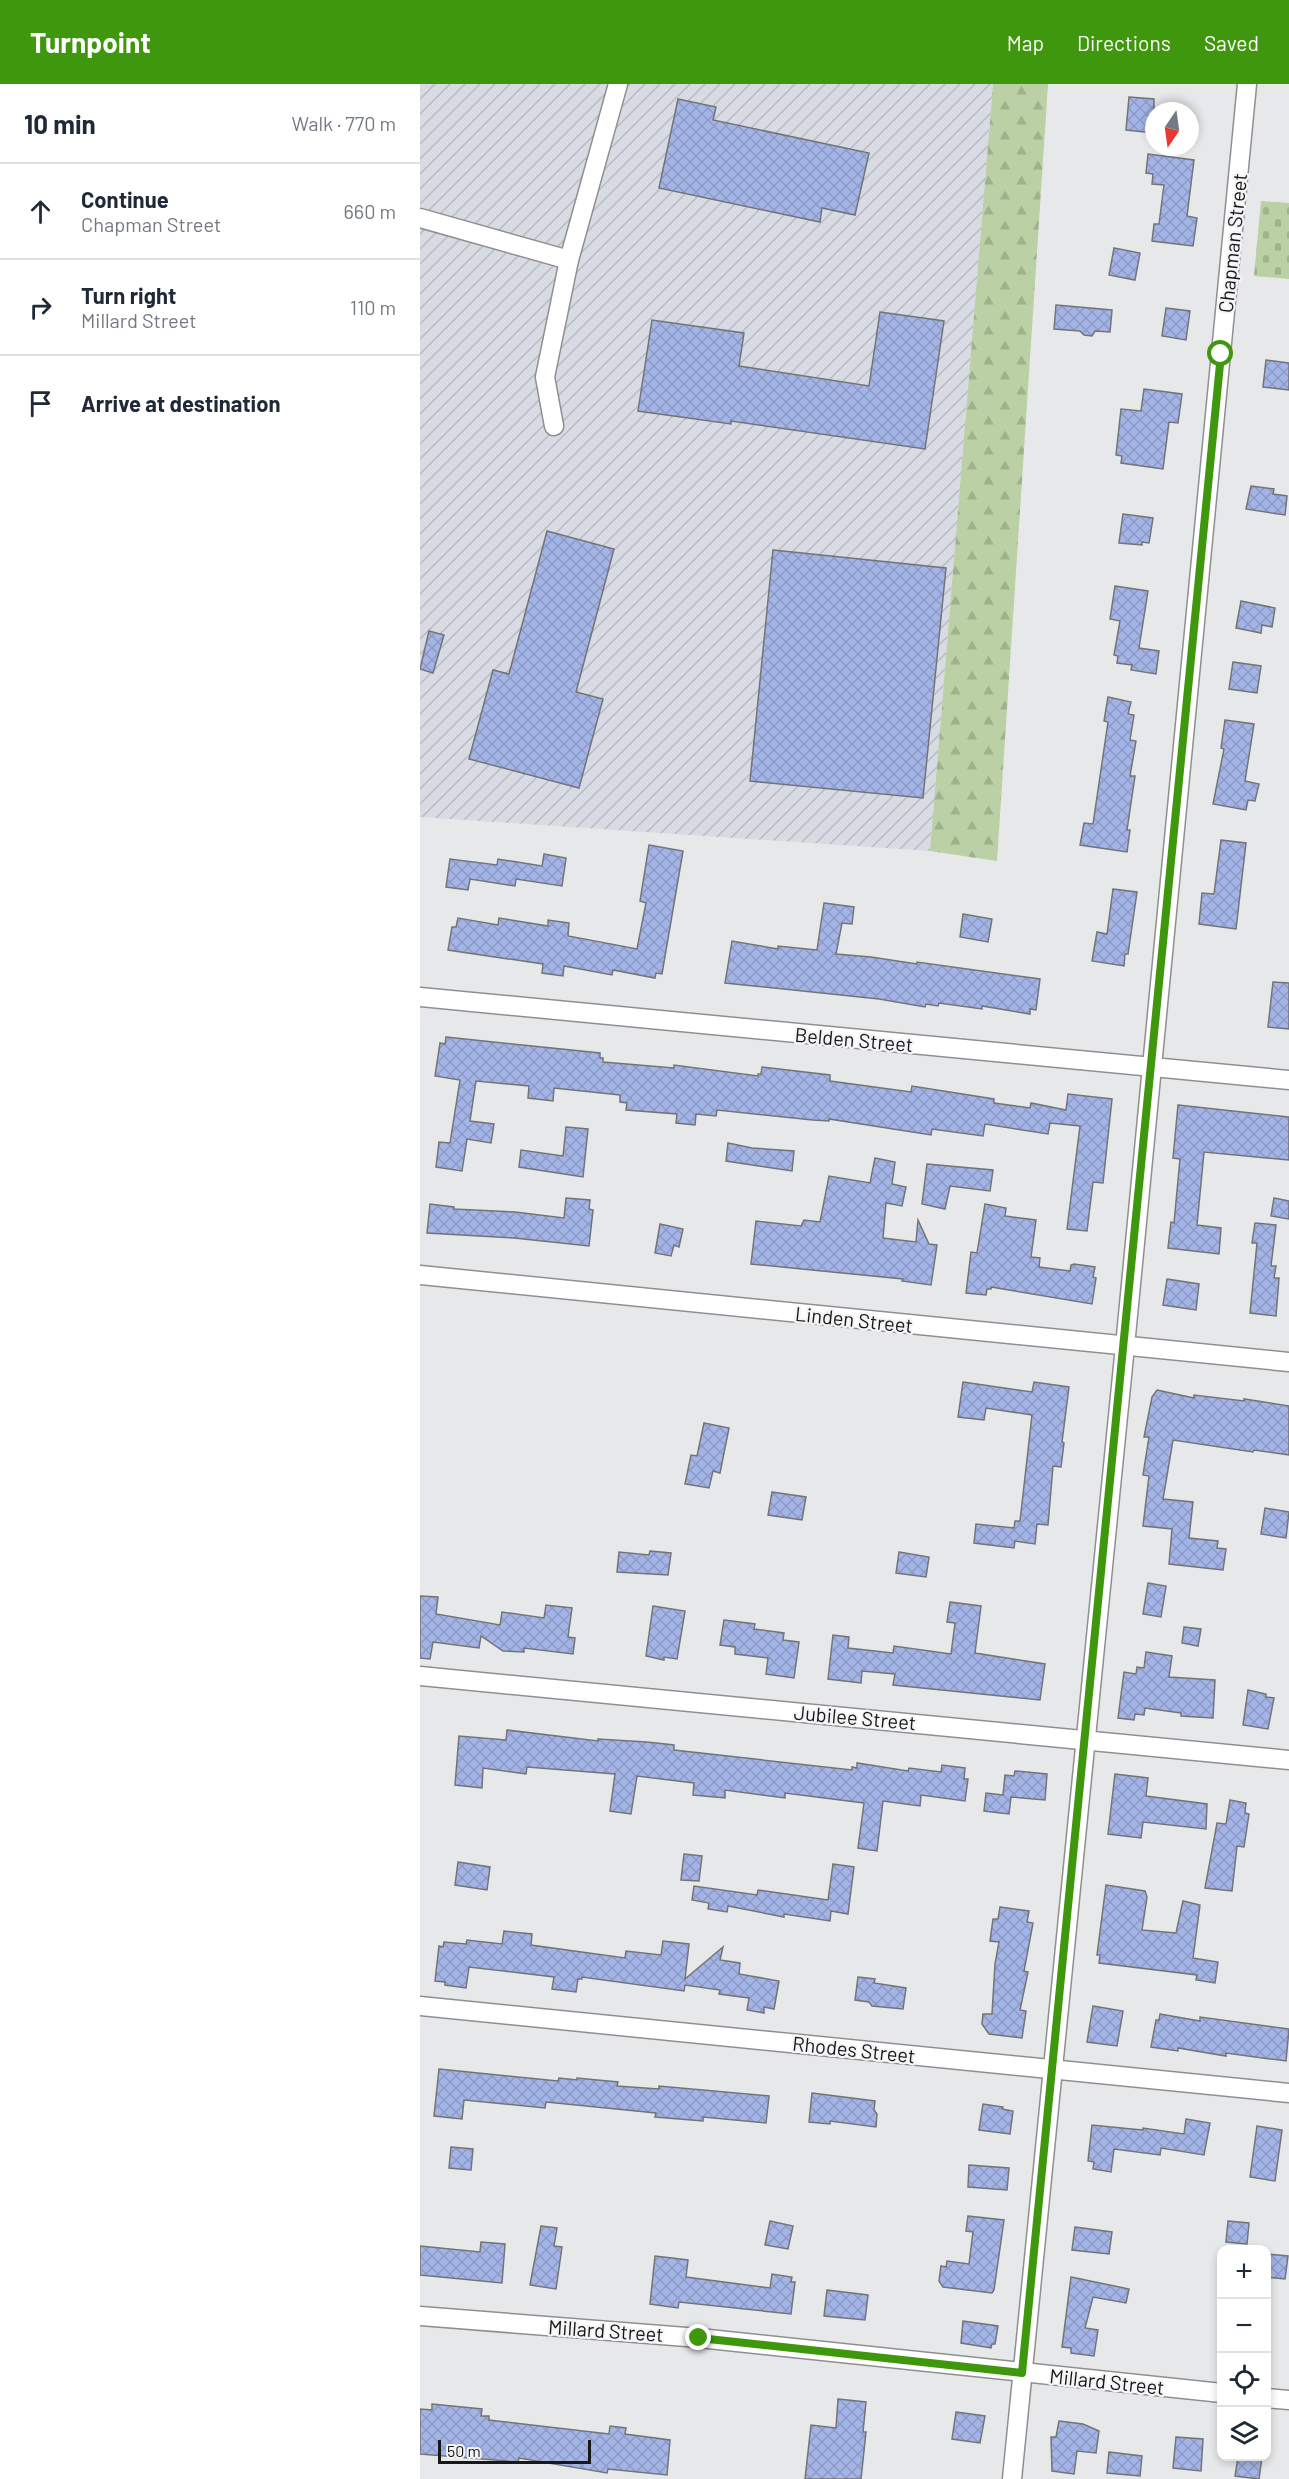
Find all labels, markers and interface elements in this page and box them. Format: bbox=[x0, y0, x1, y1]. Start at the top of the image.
text: Turnpoint bbox=[30, 25, 151, 59]
text: Map bbox=[1007, 30, 1044, 55]
text: Directions bbox=[1077, 30, 1171, 55]
text: Saved bbox=[1204, 30, 1259, 55]
north arrow bbox=[1145, 102, 1199, 156]
text: 10 min bbox=[24, 108, 96, 139]
text: Walk · 770 m bbox=[292, 111, 396, 135]
street label: Chapman Street bbox=[1213, 172, 1251, 314]
text: Continue bbox=[81, 186, 169, 212]
icon: ahead bbox=[24, 195, 57, 228]
text: 660 m bbox=[344, 199, 396, 223]
text: Chapman Street bbox=[81, 212, 221, 236]
text: Turn right bbox=[81, 282, 176, 308]
icon: right bbox=[24, 291, 57, 324]
text: 110 m bbox=[350, 295, 396, 319]
text: Millard Street bbox=[81, 308, 197, 332]
route start bbox=[1207, 340, 1233, 366]
icon: arrive bbox=[24, 387, 57, 420]
text: Arrive at destination bbox=[81, 390, 280, 416]
street label: Belden Street bbox=[794, 1022, 914, 1056]
street label: Linden Street bbox=[794, 1301, 914, 1337]
street label: Jubilee Street bbox=[793, 1700, 917, 1734]
street label: Rhodes Street bbox=[791, 2031, 917, 2067]
map controls bbox=[1217, 2245, 1271, 2461]
button: + bbox=[1217, 2245, 1271, 2299]
button: − bbox=[1217, 2299, 1271, 2353]
street label: Millard Street bbox=[548, 2314, 664, 2346]
route end bbox=[685, 2324, 711, 2350]
button: locate bbox=[1217, 2353, 1271, 2407]
street label: Millard Street bbox=[1048, 2363, 1166, 2399]
button: layers bbox=[1217, 2407, 1271, 2461]
scale bar bbox=[438, 2437, 591, 2464]
text: 50 m bbox=[447, 2441, 481, 2460]

